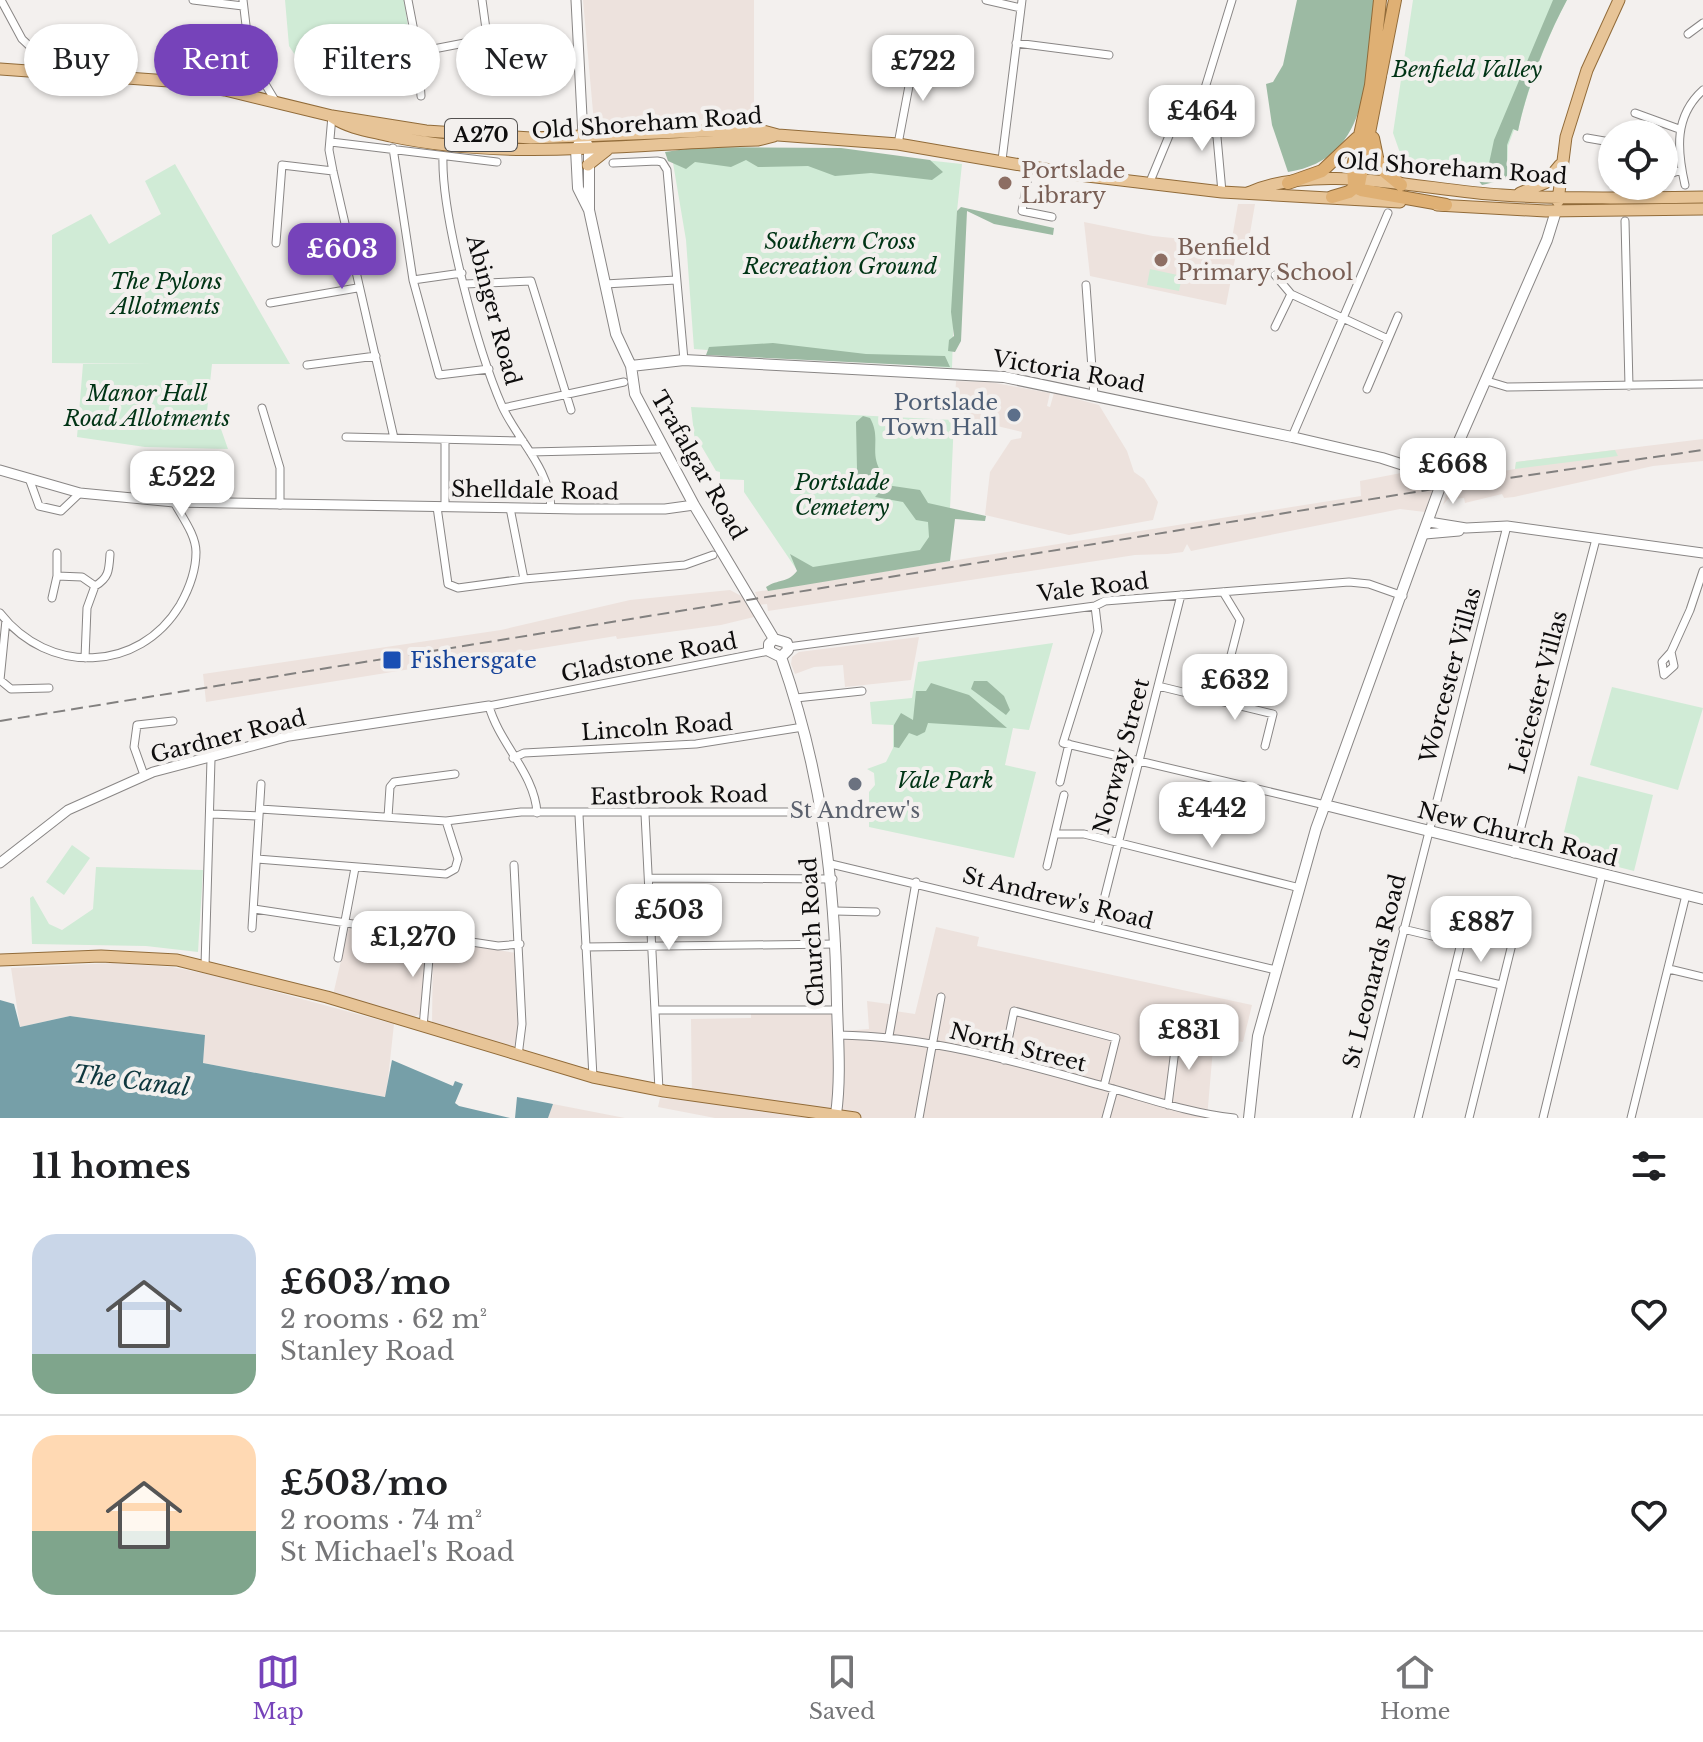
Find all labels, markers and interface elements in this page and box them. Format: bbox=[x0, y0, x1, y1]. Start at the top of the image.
chip: Buy bbox=[24, 24, 138, 96]
chip: Rent bbox=[154, 24, 278, 96]
chip: Filters bbox=[294, 24, 440, 96]
chip: New bbox=[456, 24, 576, 96]
pin: £722 bbox=[876, 35, 970, 103]
text: £722 bbox=[890, 45, 956, 77]
park label: Benfield Valley bbox=[1391, 56, 1543, 83]
pin: £464 bbox=[1155, 85, 1249, 153]
text: £464 bbox=[1167, 95, 1237, 127]
street label: Old Shoreham Road bbox=[531, 102, 763, 145]
road number: A270 bbox=[445, 119, 517, 151]
map controls bbox=[1598, 120, 1678, 200]
button: locate bbox=[1598, 120, 1678, 200]
street label: Old Shoreham Road bbox=[1336, 147, 1568, 190]
place label: Portslade Library bbox=[1021, 157, 1125, 209]
marker: Portslade Library bbox=[996, 174, 1014, 192]
pin: £603 bbox=[295, 223, 389, 291]
park label: Southern Cross Recreation Ground bbox=[742, 228, 938, 280]
street label: Abinger Road bbox=[460, 231, 527, 388]
text: £603 bbox=[306, 233, 378, 265]
place label: Benfield Primary School bbox=[1177, 234, 1353, 286]
marker: Benfield Primary School bbox=[1152, 251, 1170, 269]
park label: The Pylons Allotments bbox=[109, 268, 222, 320]
street label: Victoria Road bbox=[990, 345, 1147, 398]
park label: Manor Hall Road Allotments bbox=[63, 380, 230, 432]
street label: Trafalgar Road bbox=[645, 386, 752, 545]
place label: Portslade Town Hall bbox=[882, 389, 998, 441]
marker: Portslade Town Hall bbox=[1005, 406, 1023, 424]
pin: £668 bbox=[1406, 438, 1500, 506]
text: £668 bbox=[1418, 448, 1488, 480]
pin: £522 bbox=[135, 451, 229, 519]
text: £522 bbox=[148, 461, 216, 493]
park label: Portslade Cemetery bbox=[793, 469, 890, 521]
street label: Shelldale Road bbox=[451, 476, 619, 505]
street label: Vale Road bbox=[1035, 567, 1150, 608]
street label: Worcester Villas bbox=[1414, 584, 1487, 767]
street label: Leicester Villas bbox=[1504, 608, 1573, 777]
street label: Gladstone Road bbox=[559, 627, 739, 688]
place label: Fishersgate bbox=[410, 647, 537, 674]
marker: Fishersgate bbox=[381, 649, 403, 671]
pin: £632 bbox=[1188, 654, 1282, 722]
text: £632 bbox=[1200, 664, 1270, 696]
street label: Norway Street bbox=[1088, 675, 1155, 837]
street label: Gardner Road bbox=[148, 704, 309, 769]
street label: Lincoln Road bbox=[580, 709, 734, 746]
park label: Vale Park bbox=[897, 767, 994, 794]
marker: St Andrew's bbox=[846, 775, 864, 793]
street label: Eastbrook Road bbox=[590, 780, 768, 811]
pin: £442 bbox=[1165, 782, 1259, 850]
text: £442 bbox=[1177, 792, 1247, 824]
place label: St Andrew's bbox=[790, 797, 920, 824]
street label: New Church Road bbox=[1415, 797, 1621, 872]
street label: Church Road bbox=[795, 856, 830, 1007]
street label: St Andrew's Road bbox=[960, 862, 1156, 935]
street label: St Leonards Road bbox=[1337, 871, 1412, 1071]
pin: £503 bbox=[622, 884, 716, 952]
text: £503 bbox=[634, 894, 704, 926]
pin: £887 bbox=[1434, 896, 1528, 964]
text: £887 bbox=[1449, 906, 1513, 938]
pin: £1,270 bbox=[348, 911, 478, 979]
text: £1,270 bbox=[370, 921, 456, 953]
pin: £831 bbox=[1142, 1004, 1236, 1072]
text: £831 bbox=[1158, 1014, 1220, 1046]
street label: North Street bbox=[947, 1017, 1090, 1078]
water label: The Canal bbox=[71, 1059, 191, 1102]
icon: filters bbox=[1627, 1144, 1671, 1188]
text: 11 homes bbox=[32, 1145, 191, 1187]
text: £603/mo bbox=[280, 1261, 451, 1303]
icon: home bbox=[96, 1266, 192, 1362]
icon: heart bbox=[1627, 1292, 1671, 1336]
text: 2 rooms · 62 m² bbox=[280, 1303, 487, 1335]
text: Stanley Road bbox=[280, 1335, 454, 1367]
text: £503/mo bbox=[280, 1462, 448, 1504]
icon: home bbox=[96, 1467, 192, 1563]
icon: heart bbox=[1627, 1493, 1671, 1537]
text: 2 rooms · 74 m² bbox=[280, 1504, 482, 1536]
text: St Michael's Road bbox=[280, 1536, 514, 1568]
tab: Map bbox=[253, 1650, 304, 1725]
tab: Saved bbox=[809, 1650, 875, 1725]
tab: Home bbox=[1380, 1650, 1450, 1725]

